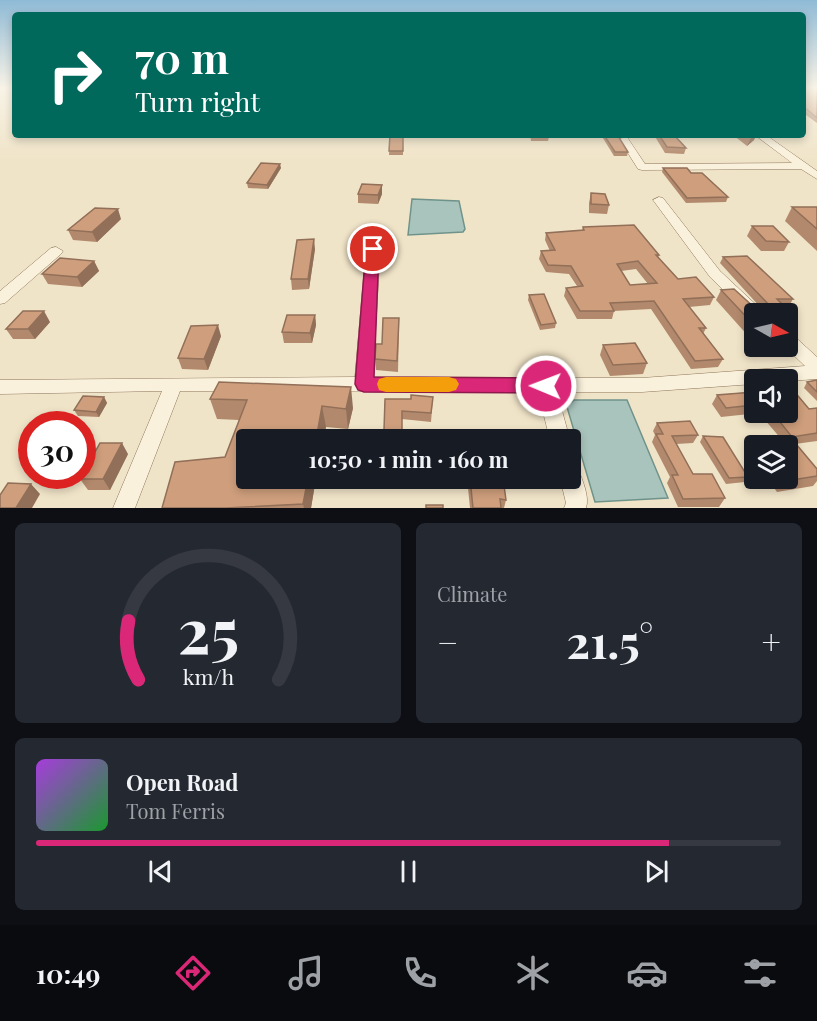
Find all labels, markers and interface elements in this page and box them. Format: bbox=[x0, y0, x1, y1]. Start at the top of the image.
text: 70 m bbox=[135, 29, 229, 85]
icon: right bbox=[36, 36, 114, 114]
text: Turn right bbox=[135, 83, 260, 119]
pin bbox=[347, 223, 398, 274]
icon: arrive bbox=[356, 232, 389, 265]
north arrow bbox=[744, 303, 798, 357]
map controls bbox=[744, 303, 798, 489]
position arrow bbox=[514, 354, 578, 418]
button: sound bbox=[744, 369, 798, 423]
speed limit sign: 30 bbox=[18, 411, 96, 489]
button: layers bbox=[744, 435, 798, 489]
text: 10:50 · 1 min · 160 m bbox=[309, 444, 508, 474]
text: Climate bbox=[437, 580, 507, 607]
text: 25 bbox=[177, 586, 239, 670]
text: 21.5° bbox=[567, 610, 653, 670]
text: − bbox=[437, 619, 458, 663]
text: + bbox=[762, 619, 781, 663]
text: km/h bbox=[182, 662, 234, 690]
text: Open Road bbox=[126, 767, 238, 797]
text: Tom Ferris bbox=[126, 797, 225, 824]
icon: previous bbox=[144, 855, 177, 888]
icon: pause bbox=[392, 855, 425, 888]
icon: next bbox=[640, 855, 673, 888]
icon: directions bbox=[172, 952, 214, 994]
icon: music bbox=[285, 952, 327, 994]
icon: phone bbox=[399, 952, 441, 994]
icon: climate bbox=[512, 952, 554, 994]
icon: car bbox=[626, 952, 668, 994]
icon: filters bbox=[739, 952, 781, 994]
text: 10:49 bbox=[36, 955, 101, 991]

